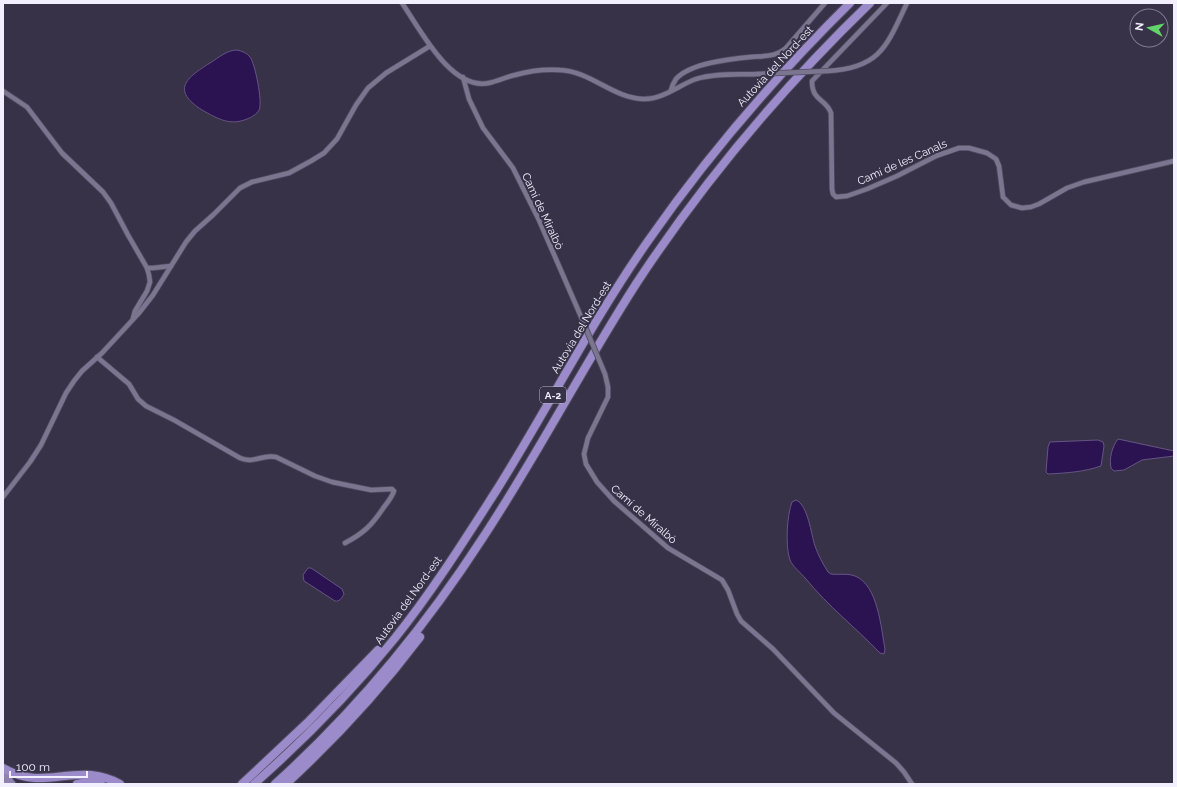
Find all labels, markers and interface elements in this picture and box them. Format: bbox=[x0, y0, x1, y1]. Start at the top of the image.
north arrow bbox=[1129, 8, 1169, 48]
text: N bbox=[1133, 22, 1147, 32]
street label: Autovia del Nord-est bbox=[735, 23, 816, 109]
street label: Camí de les Canals bbox=[855, 137, 949, 188]
street label: Camí de Miralbò bbox=[519, 171, 566, 252]
street label: Autovia del Nord-est bbox=[549, 279, 614, 376]
road number: A-2 bbox=[540, 387, 566, 403]
street label: Camí de Miralbò bbox=[608, 482, 680, 547]
street label: Autovia del Nord-est bbox=[372, 554, 445, 647]
scale bar bbox=[10, 753, 87, 779]
text: 100 m bbox=[16, 760, 50, 774]

